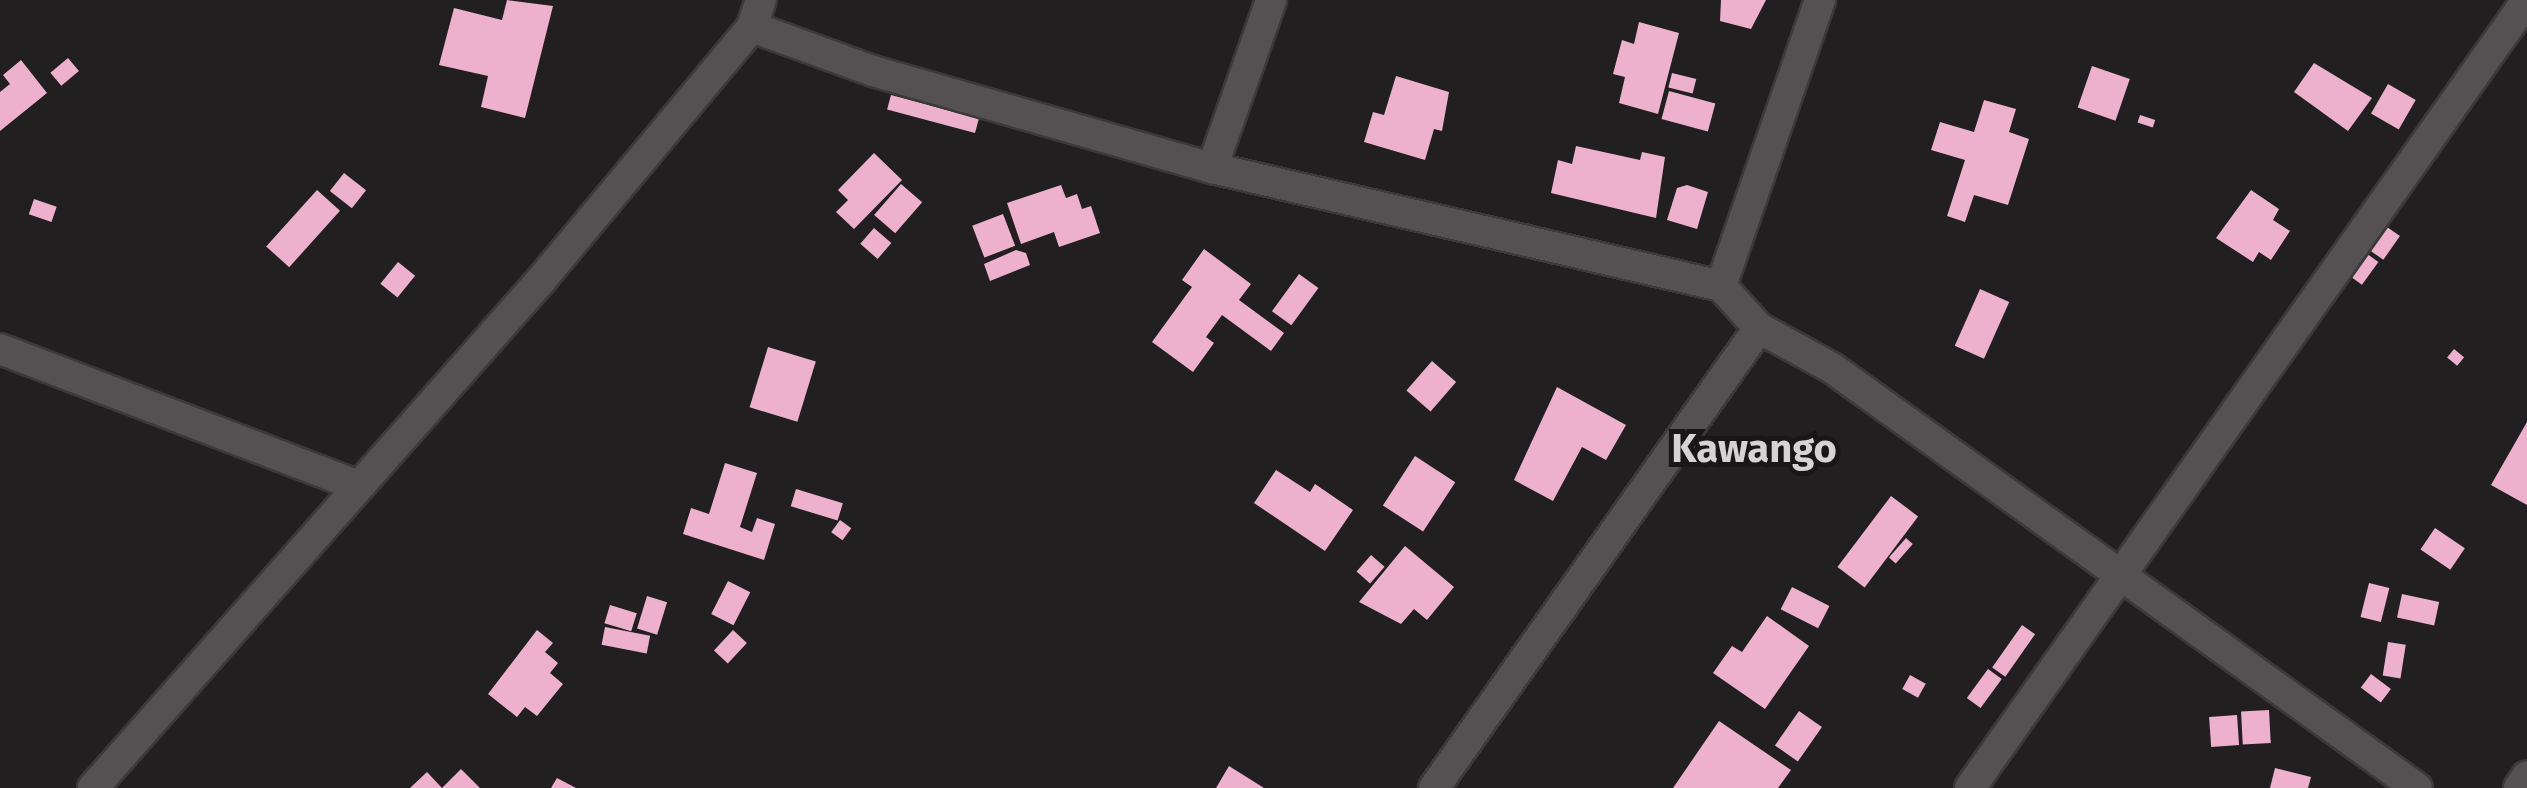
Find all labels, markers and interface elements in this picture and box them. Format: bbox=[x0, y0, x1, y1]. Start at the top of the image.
district label: Kawango bbox=[1671, 425, 1837, 473]

